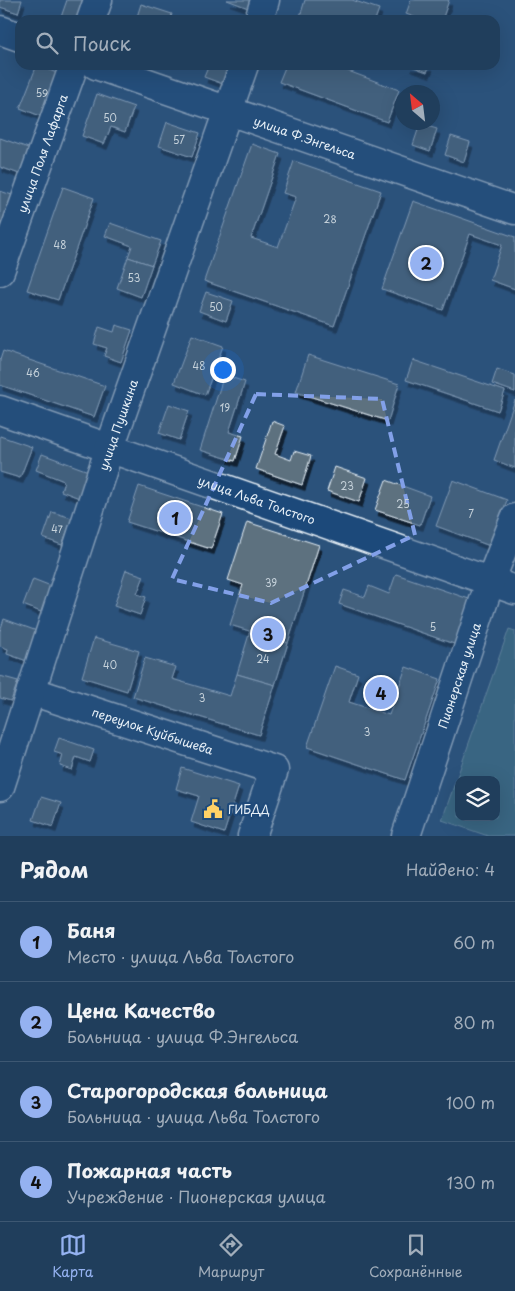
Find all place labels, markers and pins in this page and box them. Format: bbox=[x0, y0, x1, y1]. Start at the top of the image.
pin: 2 bbox=[410, 244, 442, 282]
pin: 1 bbox=[159, 499, 191, 537]
pin: 3 bbox=[252, 615, 284, 653]
pin: 4 bbox=[365, 674, 397, 712]
public building icon: ГИБДД bbox=[202, 798, 224, 820]
place label: ГИБДД bbox=[228, 800, 270, 818]

